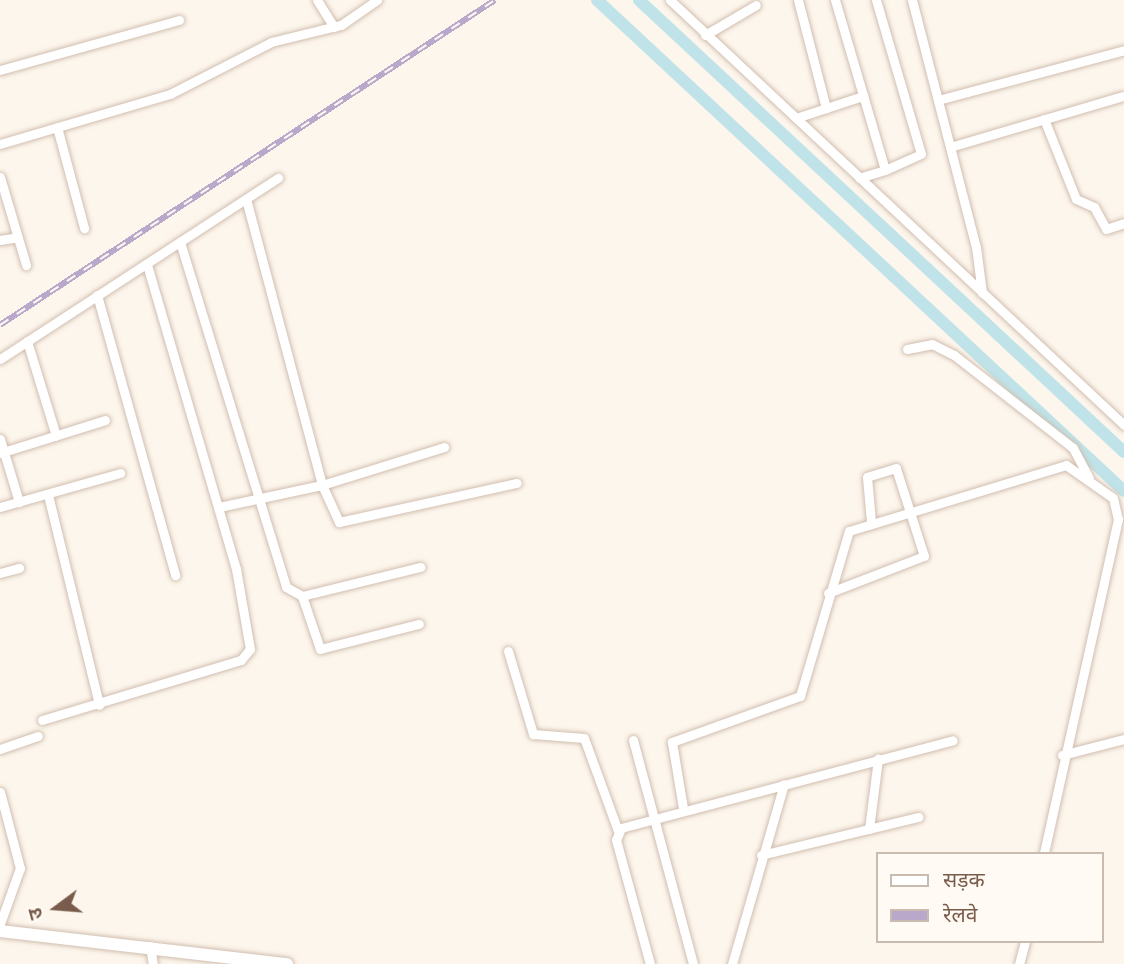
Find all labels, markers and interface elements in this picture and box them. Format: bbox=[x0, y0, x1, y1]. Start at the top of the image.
legend bbox=[876, 852, 1103, 943]
text: सड़क bbox=[943, 865, 985, 895]
north arrow bbox=[21, 873, 91, 943]
text: रेलवे bbox=[943, 900, 978, 930]
text: उ bbox=[21, 905, 50, 923]

